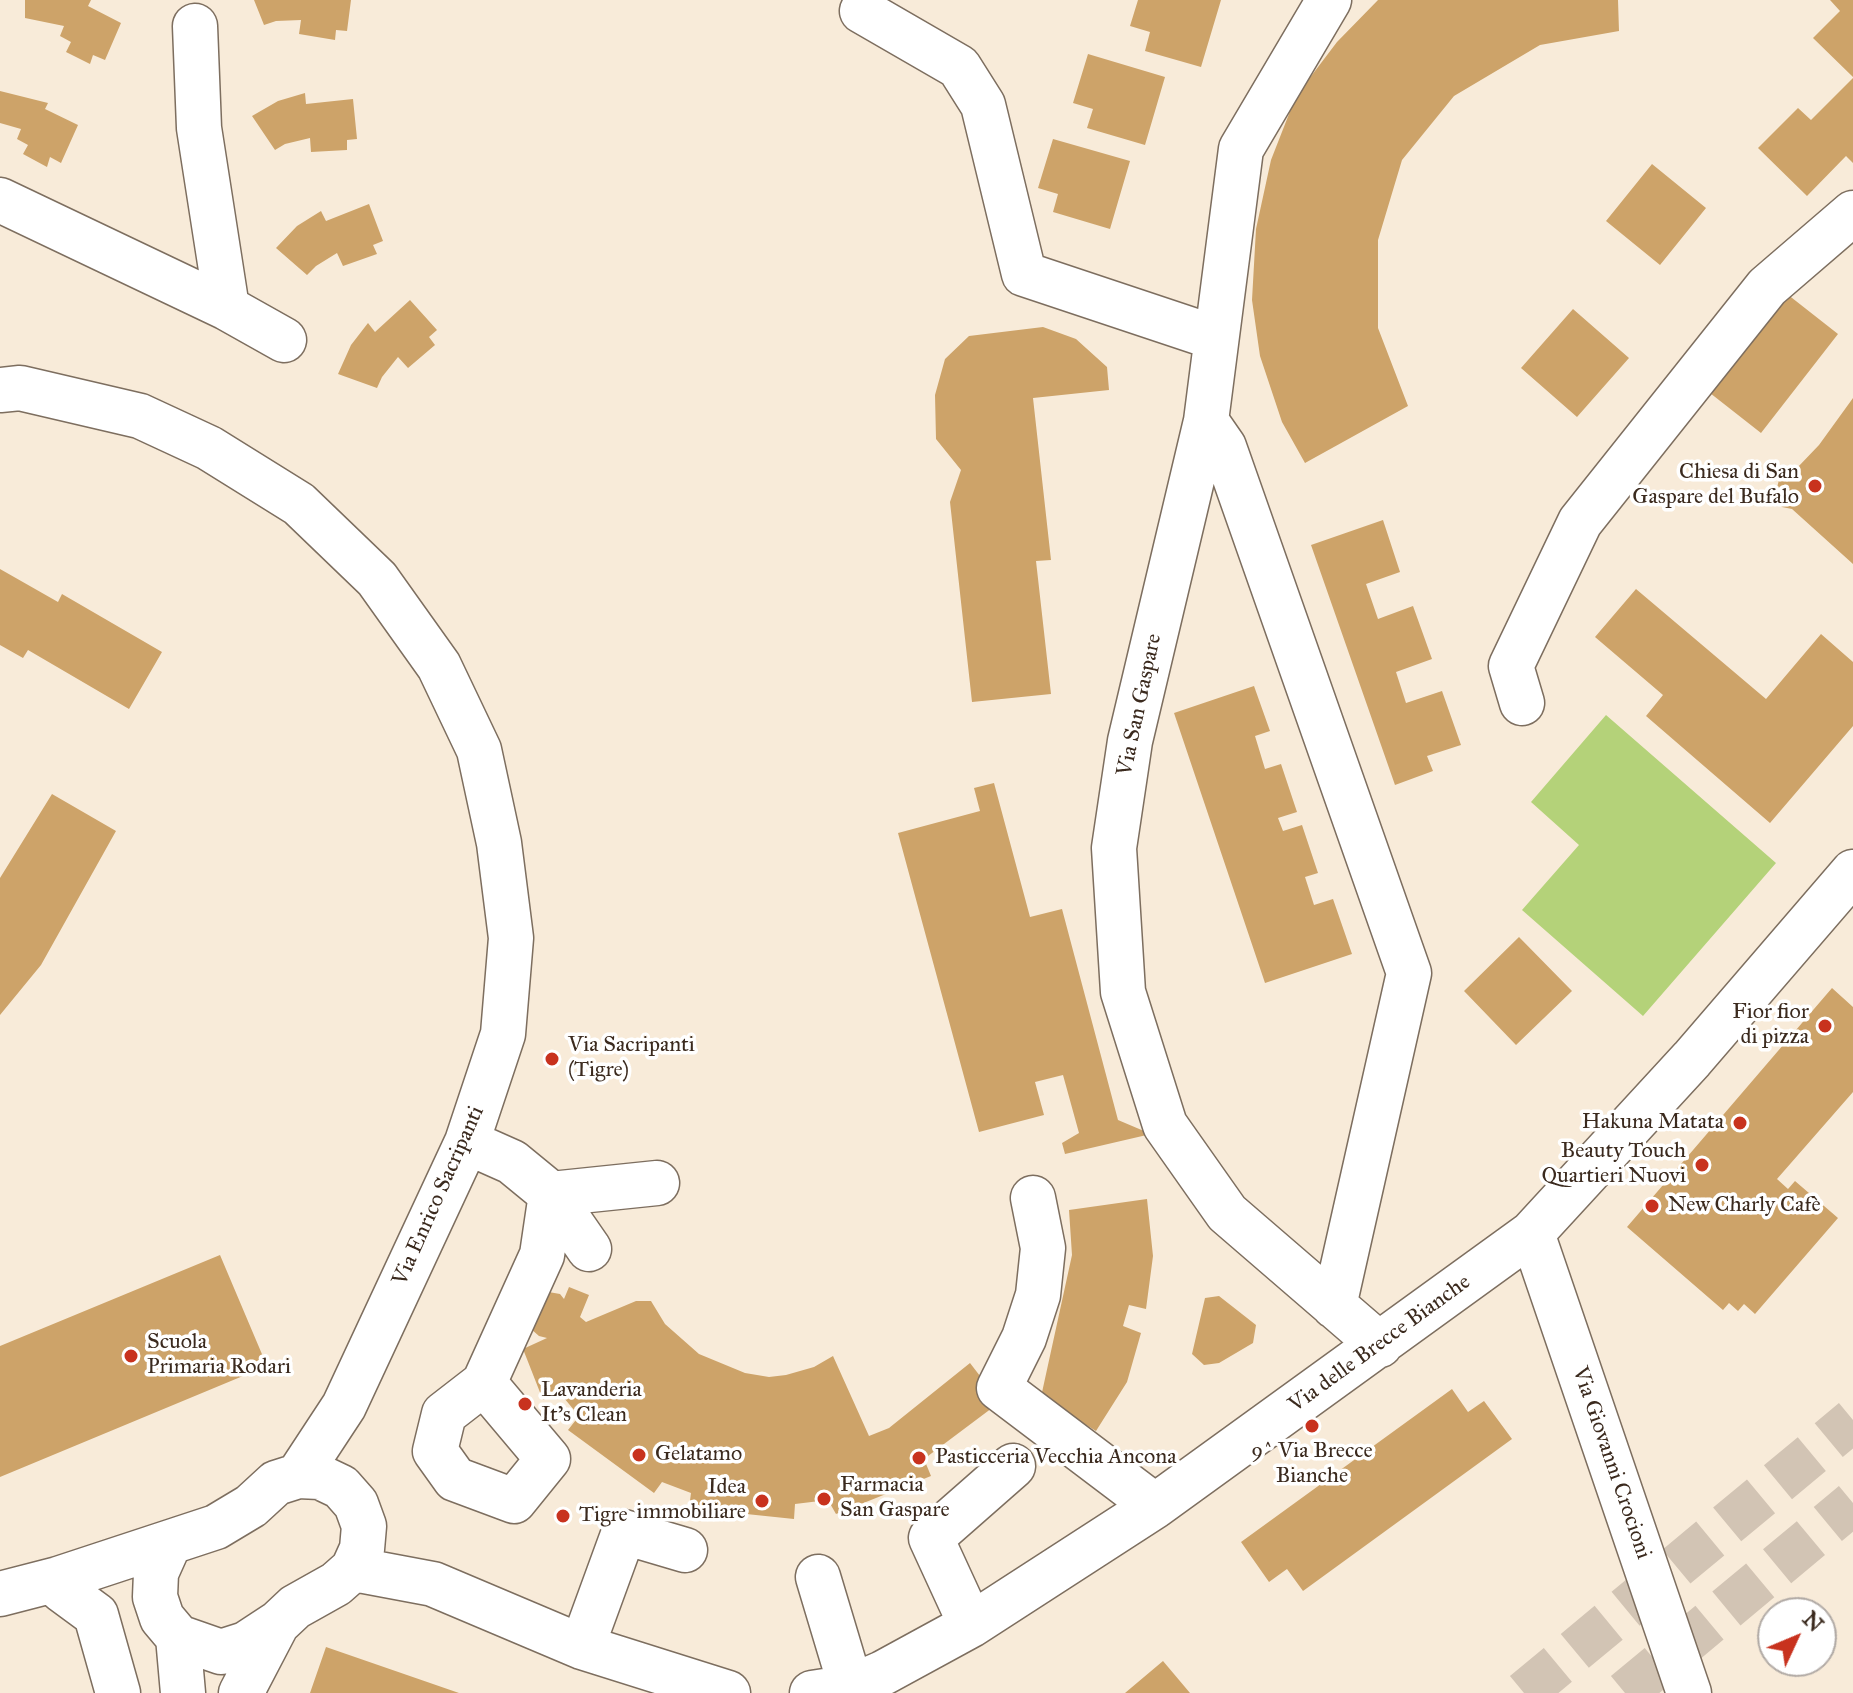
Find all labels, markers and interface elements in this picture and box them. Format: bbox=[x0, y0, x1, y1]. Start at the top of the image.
place label: Chiesa di San Gaspare del Bufalo bbox=[1632, 460, 1799, 512]
marker: Chiesa di San Gaspare del Bufalo bbox=[1806, 477, 1824, 495]
street label: Via San Gaspare bbox=[1112, 631, 1168, 779]
place label: Fior fior di pizza bbox=[1732, 1000, 1809, 1052]
marker: Fior fior di pizza bbox=[1816, 1017, 1834, 1035]
place label: Via Sacripanti (Tigre) bbox=[568, 1033, 695, 1084]
marker: Via Sacripanti (Tigre) bbox=[543, 1050, 561, 1068]
street label: Via Enrico Sacripanti bbox=[387, 1102, 491, 1290]
place label: Hakuna Matata bbox=[1582, 1110, 1724, 1136]
marker: Hakuna Matata bbox=[1731, 1114, 1749, 1132]
place label: Beauty Touch Quartieri Nuovi bbox=[1541, 1139, 1686, 1190]
marker: Beauty Touch Quartieri Nuovi bbox=[1693, 1156, 1711, 1174]
place label: New Charly Cafè bbox=[1668, 1193, 1821, 1219]
marker: New Charly Cafè bbox=[1643, 1197, 1661, 1215]
street label: Via delle Brecce Bianche bbox=[1284, 1269, 1476, 1419]
place label: Scuola Primaria Rodari bbox=[147, 1330, 291, 1382]
marker: Scuola Primaria Rodari bbox=[122, 1347, 140, 1365]
street label: Via Giovanni Crocioni bbox=[1566, 1363, 1656, 1563]
place label: Lavanderia It's Clean bbox=[541, 1378, 642, 1430]
marker: Lavanderia It's Clean bbox=[516, 1395, 534, 1413]
marker: 9^ Via Brecce Bianche bbox=[1303, 1417, 1321, 1435]
place label: 9^ Via Brecce Bianche bbox=[1251, 1439, 1373, 1490]
place label: Gelatamo bbox=[655, 1442, 742, 1468]
place label: Pasticceria Vecchia Ancona bbox=[935, 1445, 1177, 1471]
marker: Gelatamo bbox=[630, 1446, 648, 1464]
marker: Pasticceria Vecchia Ancona bbox=[910, 1449, 928, 1467]
place label: Farmacia San Gaspare bbox=[840, 1473, 950, 1524]
place label: Idea immobiliare bbox=[637, 1475, 746, 1526]
marker: Farmacia San Gaspare bbox=[815, 1490, 833, 1508]
marker: Idea immobiliare bbox=[753, 1492, 771, 1510]
place label: Tigre bbox=[579, 1503, 628, 1529]
marker: Tigre bbox=[554, 1507, 572, 1525]
north arrow bbox=[1757, 1597, 1837, 1677]
text: N bbox=[1797, 1605, 1829, 1637]

